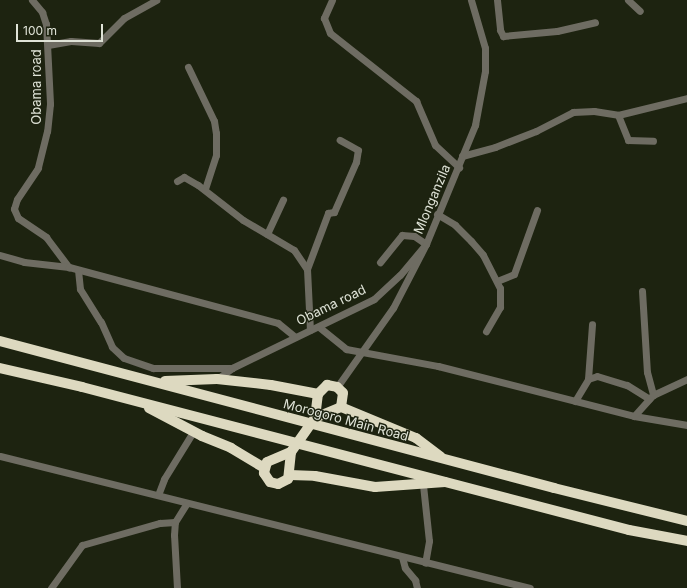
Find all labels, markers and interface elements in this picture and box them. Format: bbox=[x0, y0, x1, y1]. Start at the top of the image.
scale bar bbox=[18, 16, 105, 42]
text: 100 m bbox=[23, 23, 57, 38]
street label: Obama road bbox=[28, 49, 44, 125]
street label: Mlonganzila bbox=[410, 162, 454, 236]
street label: Obama road bbox=[294, 281, 368, 329]
street label: Morogoro Main Road bbox=[282, 396, 410, 444]

